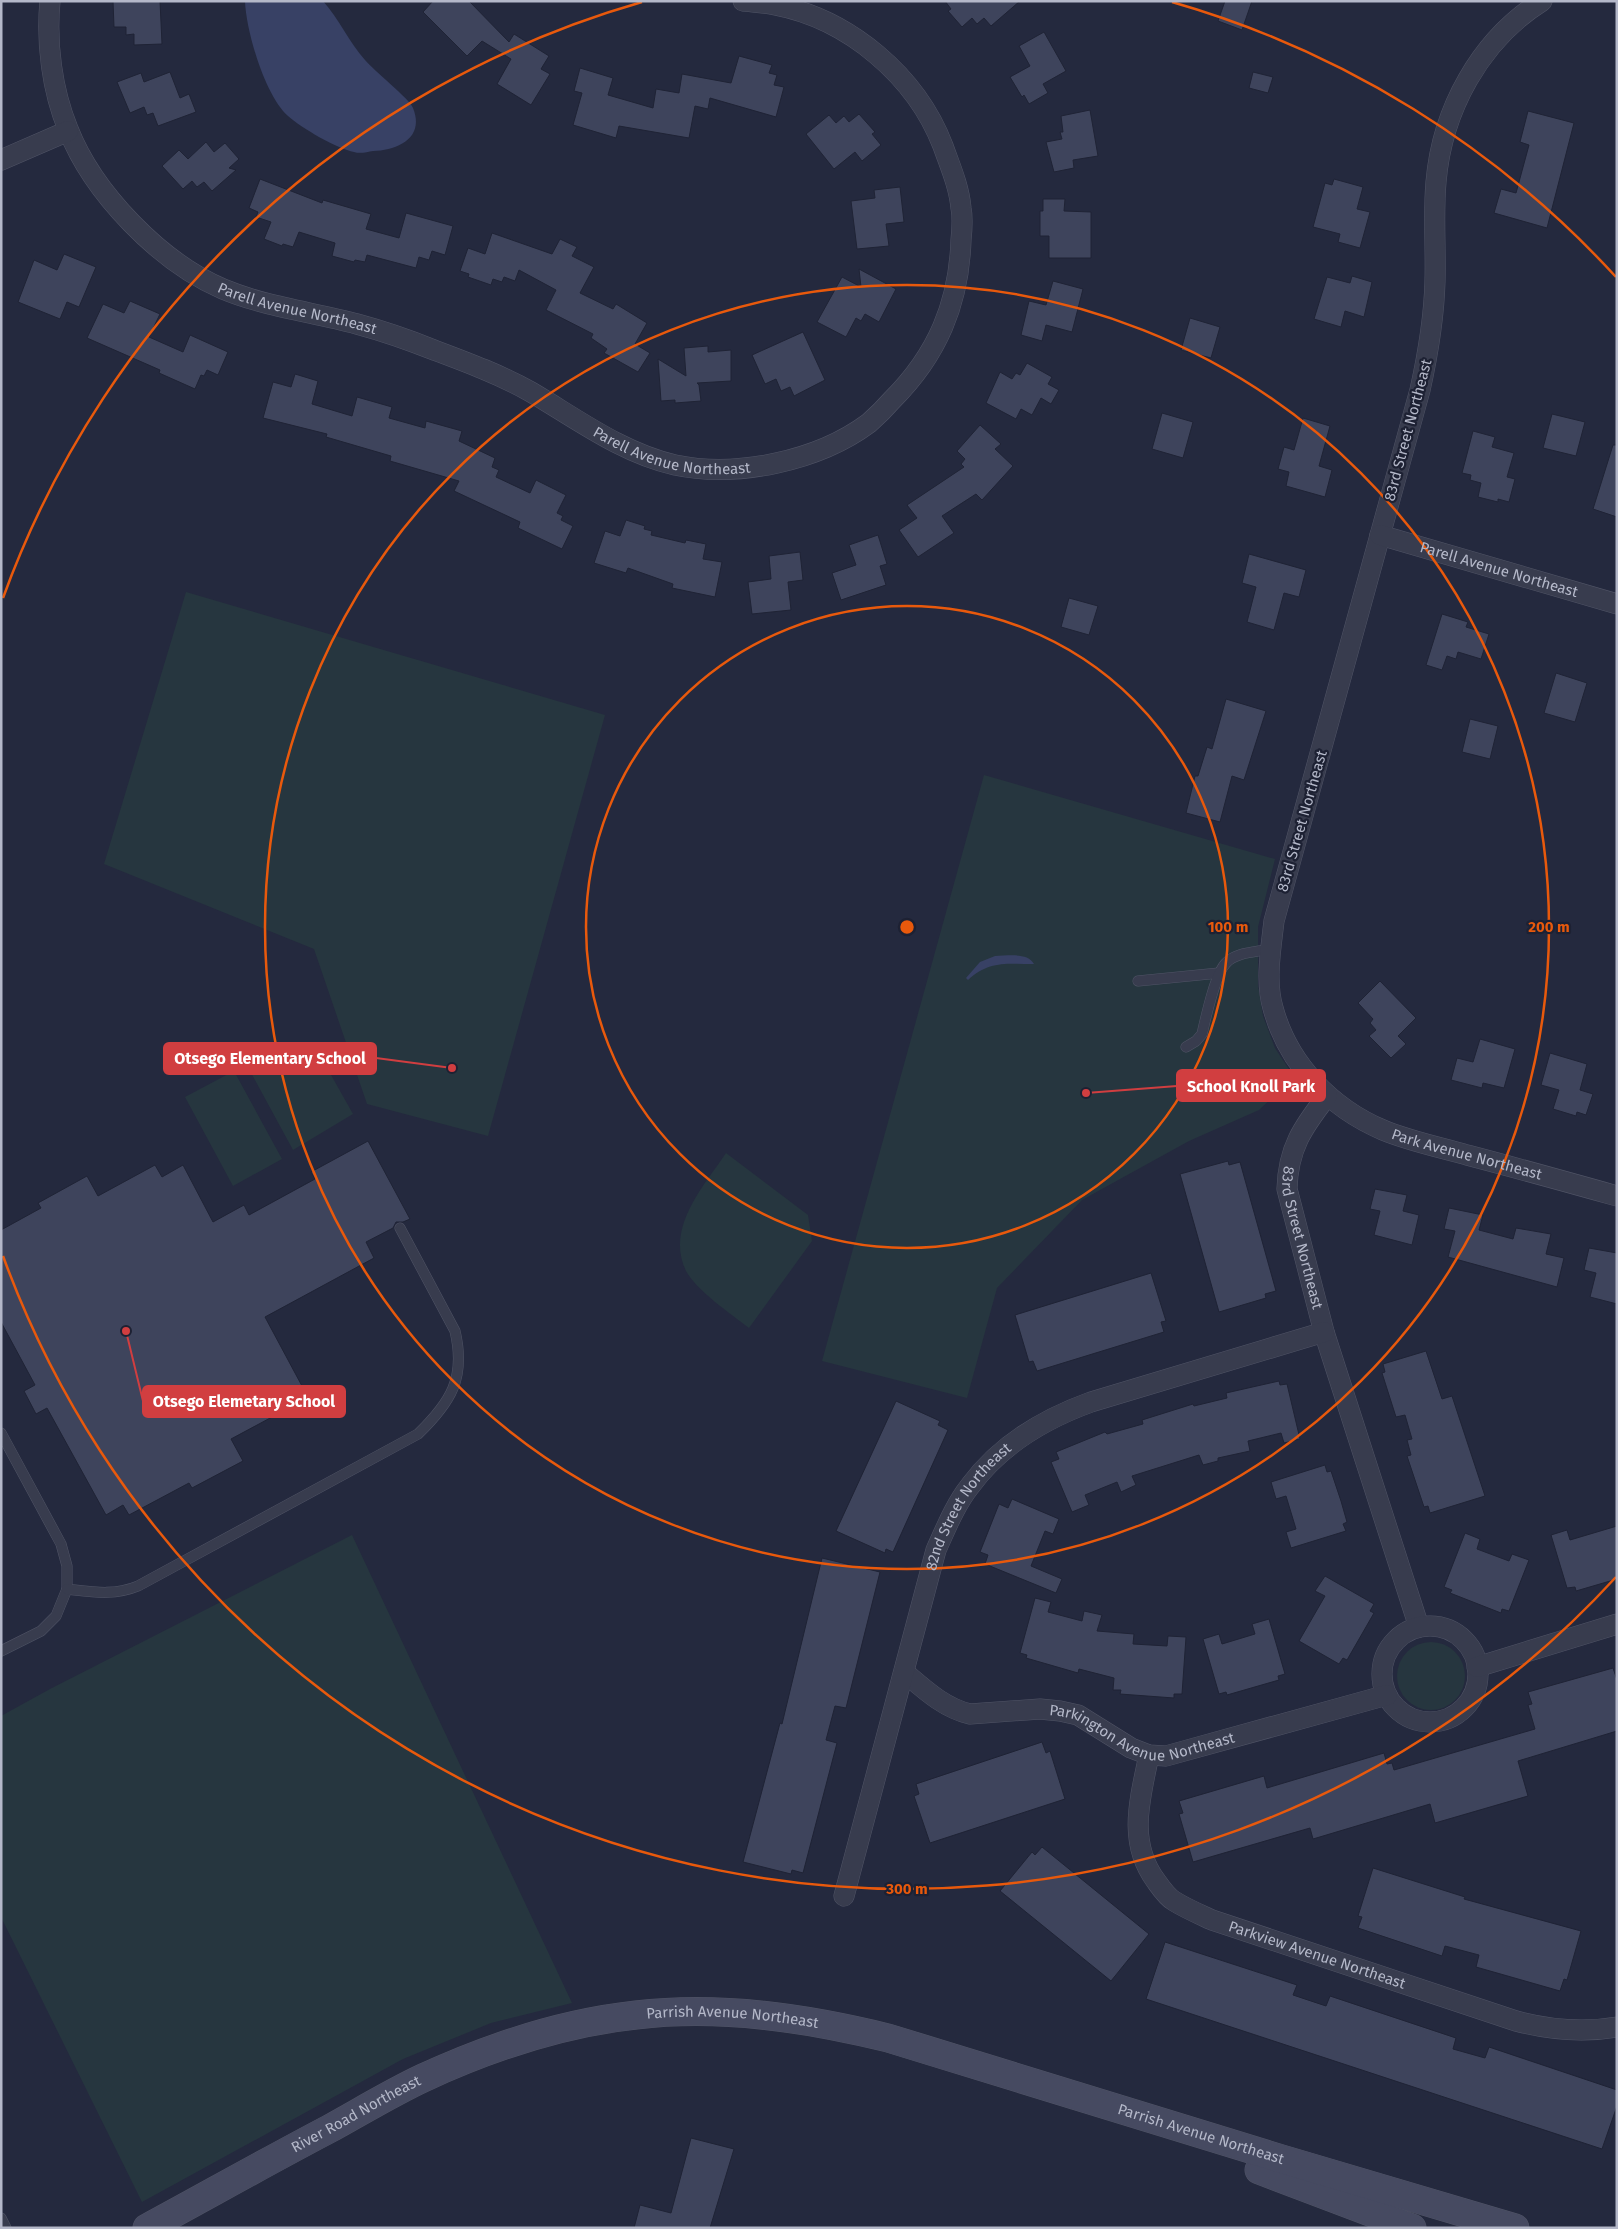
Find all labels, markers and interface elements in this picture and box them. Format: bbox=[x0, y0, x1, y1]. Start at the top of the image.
street label: Parell Avenue Northeast bbox=[215, 279, 379, 338]
street label: 83rd Street Northeast bbox=[1380, 357, 1436, 503]
street label: Parell Avenue Northeast bbox=[590, 423, 752, 478]
street label: Parell Avenue Northeast bbox=[1418, 538, 1581, 601]
street label: 83rd Street Northeast bbox=[1273, 748, 1331, 894]
centre of rings bbox=[898, 918, 916, 936]
text: 100 m bbox=[1208, 918, 1248, 936]
text: 200 m bbox=[1528, 918, 1570, 936]
callout: Otsego Elementary School bbox=[164, 1043, 376, 1074]
text: Otsego Elementary School bbox=[174, 1049, 366, 1068]
callout: School Knoll Park bbox=[1177, 1070, 1325, 1101]
text: School Knoll Park bbox=[1187, 1077, 1315, 1096]
street label: Park Avenue Northeast bbox=[1389, 1125, 1544, 1184]
street label: 83rd Street Northeast bbox=[1278, 1165, 1327, 1312]
callout: Otsego Elemetary School bbox=[143, 1386, 345, 1417]
text: Otsego Elemetary School bbox=[153, 1392, 335, 1411]
street label: 82nd Street Northeast bbox=[922, 1439, 1015, 1572]
street label: Parkington Avenue Northeast bbox=[1049, 1701, 1237, 1765]
text: 300 m bbox=[885, 1880, 928, 1898]
street label: Parkview Avenue Northeast bbox=[1226, 1917, 1408, 1993]
street label: Parrish Avenue Northeast bbox=[645, 2003, 821, 2032]
street label: River Road Northeast bbox=[288, 2071, 424, 2156]
street label: Parrish Avenue Northeast bbox=[1116, 2100, 1287, 2168]

